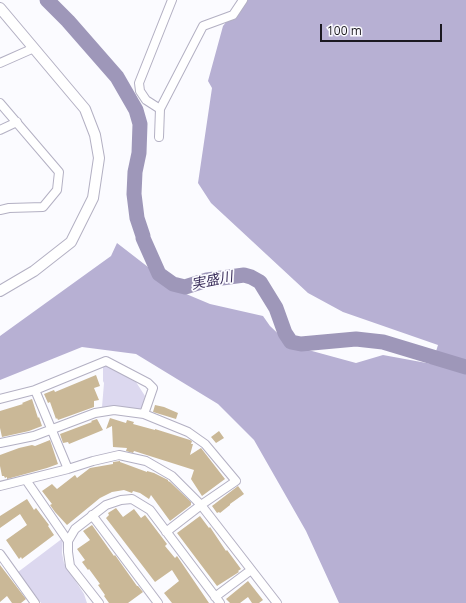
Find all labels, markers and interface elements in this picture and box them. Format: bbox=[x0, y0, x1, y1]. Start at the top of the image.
scale bar bbox=[322, 16, 444, 42]
text: 100 m bbox=[327, 22, 362, 39]
water label: 実盛川 bbox=[190, 269, 234, 293]

